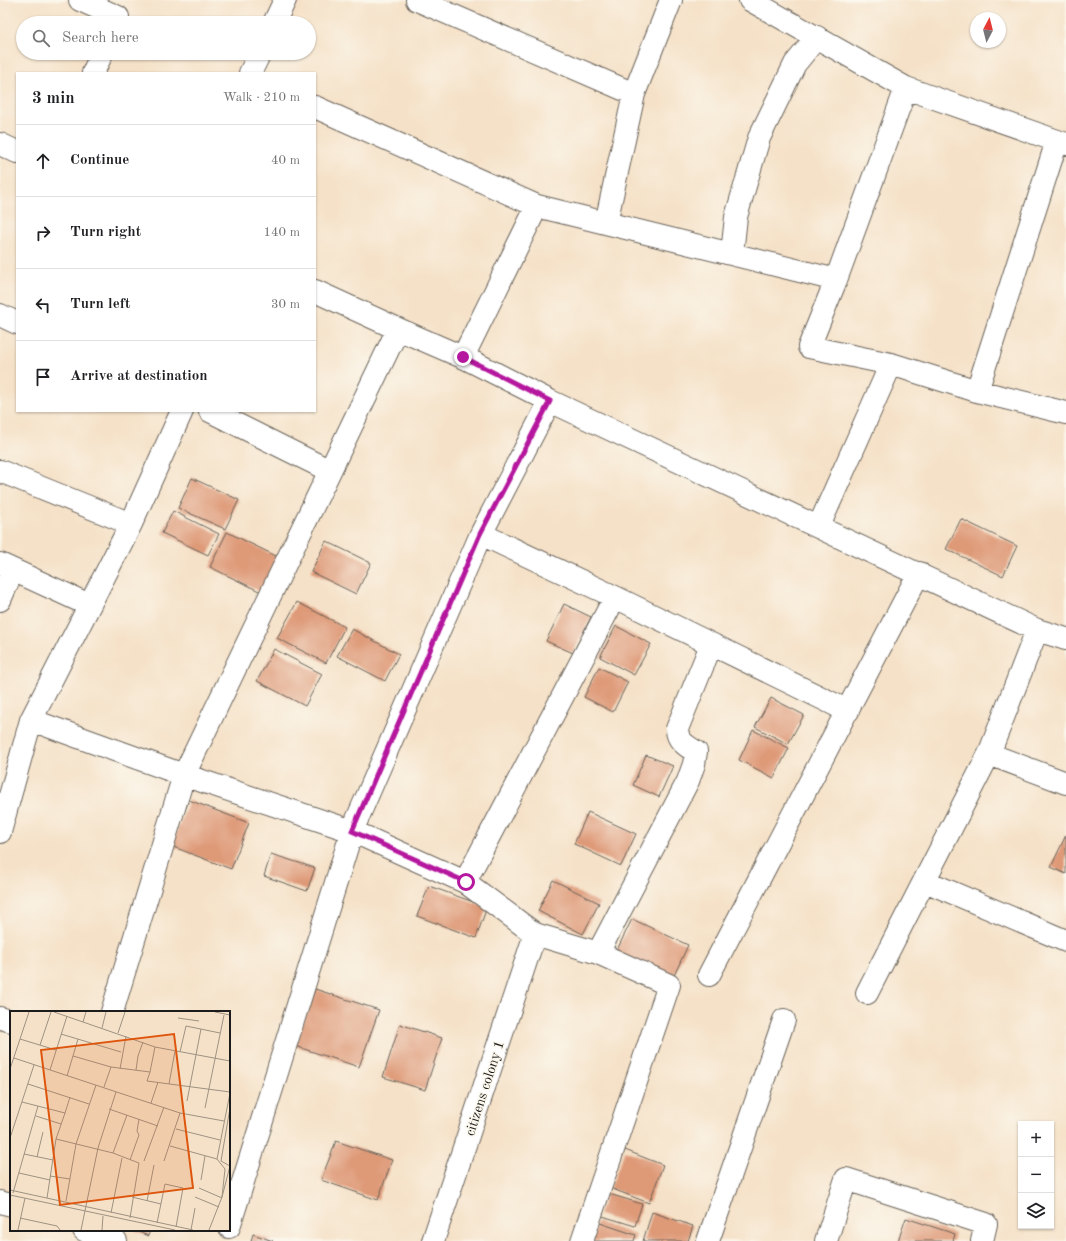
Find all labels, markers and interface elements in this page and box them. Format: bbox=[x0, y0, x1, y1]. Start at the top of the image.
north arrow bbox=[970, 12, 1006, 48]
search box bbox=[16, 16, 316, 60]
icon: search bbox=[30, 27, 52, 49]
text: Search here bbox=[62, 31, 139, 46]
text: 3 min bbox=[32, 90, 75, 107]
text: Walk · 210 m bbox=[223, 91, 300, 104]
icon: ahead bbox=[32, 150, 54, 172]
text: Continue bbox=[70, 153, 129, 168]
text: 40 m bbox=[271, 154, 300, 167]
icon: right bbox=[32, 222, 54, 244]
text: Turn right bbox=[70, 225, 141, 240]
text: 140 m bbox=[263, 226, 300, 239]
icon: left bbox=[32, 294, 54, 316]
text: Turn left bbox=[70, 297, 130, 312]
text: 30 m bbox=[271, 298, 300, 311]
route end bbox=[454, 348, 472, 366]
icon: arrive bbox=[32, 366, 54, 388]
text: Arrive at destination bbox=[70, 369, 208, 384]
route start bbox=[457, 873, 475, 891]
inset map bbox=[10, 1011, 230, 1231]
street label: citizens colony 1 bbox=[463, 1039, 507, 1138]
map controls bbox=[1018, 1121, 1054, 1229]
button: + bbox=[1018, 1121, 1054, 1157]
button: − bbox=[1018, 1157, 1054, 1193]
button: layers bbox=[1018, 1193, 1054, 1229]

